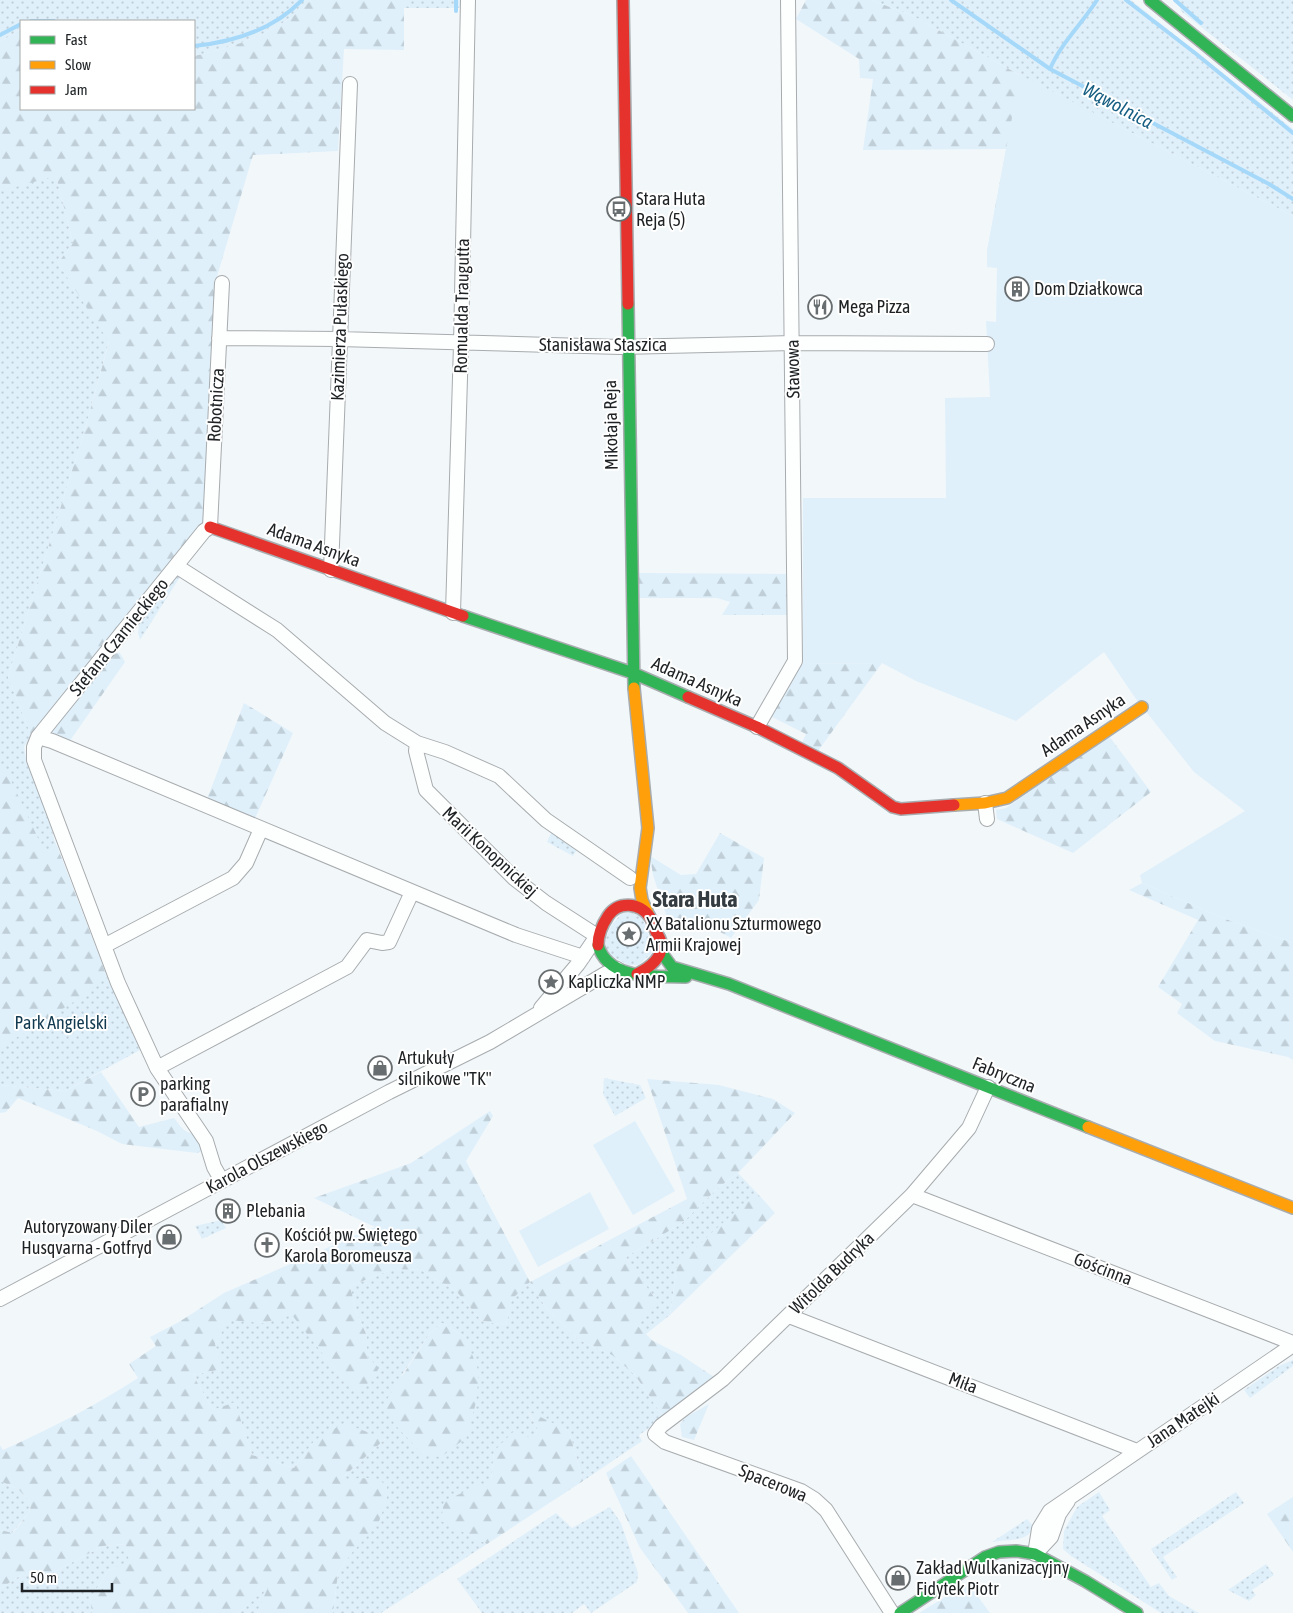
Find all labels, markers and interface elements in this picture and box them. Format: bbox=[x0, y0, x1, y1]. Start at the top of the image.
legend bbox=[20, 20, 195, 110]
text: Fast bbox=[65, 31, 87, 48]
text: Slow bbox=[65, 56, 91, 73]
water label: Wąwolnica bbox=[1079, 77, 1157, 133]
text: Jam bbox=[65, 81, 88, 98]
place label: Stara Huta Reja (5) bbox=[636, 188, 706, 230]
bus stop icon: Stara Huta Reja (5) bbox=[606, 196, 632, 222]
street label: Romualda Traugutta bbox=[450, 238, 473, 374]
street label: Kazimierza Pułaskiego bbox=[326, 253, 353, 401]
building icon: Dom Działkowca bbox=[1004, 276, 1030, 302]
place label: Dom Działkowca bbox=[1034, 278, 1143, 299]
restaurant icon: Mega Pizza bbox=[807, 294, 833, 320]
place label: Mega Pizza bbox=[838, 296, 910, 317]
street label: Stanisława Staszica bbox=[539, 334, 667, 355]
street label: Stawowa bbox=[781, 339, 804, 399]
street label: Robotnicza bbox=[203, 367, 228, 442]
street label: Mikołaja Reja bbox=[599, 380, 622, 470]
street label: Adama Asnyka bbox=[265, 518, 363, 571]
street label: Stefana Czarnieckiego bbox=[65, 574, 172, 700]
street label: Adama Asnyka bbox=[649, 652, 746, 711]
street label: Adama Asnyka bbox=[1037, 689, 1129, 760]
street label: Marii Konopnickiej bbox=[438, 802, 542, 901]
district label: Stara Huta bbox=[652, 886, 738, 912]
place label: XX Batalionu Szturmowego Armii Krajowej bbox=[646, 913, 821, 955]
place icon: XX Batalionu Szturmowego Armii Krajowej bbox=[616, 921, 642, 947]
place icon: Kapliczka NMP bbox=[538, 969, 564, 995]
place label: Kapliczka NMP bbox=[568, 971, 666, 992]
park label: Park Angielski bbox=[15, 1012, 107, 1033]
place label: Artukuły silnikowe "TK" bbox=[398, 1047, 492, 1089]
street label: Fabryczna bbox=[969, 1052, 1039, 1097]
shop icon: Artukuły silnikowe "TK" bbox=[367, 1055, 393, 1081]
place label: parking parafialny bbox=[160, 1073, 229, 1115]
parking icon: parking parafialny bbox=[130, 1081, 156, 1107]
street label: Karola Olszewskiego bbox=[202, 1116, 331, 1197]
building icon: Plebania bbox=[215, 1198, 241, 1224]
place label: Plebania bbox=[246, 1200, 306, 1221]
place label: Autoryzowany Diler Husqvarna - Gotfryd bbox=[21, 1216, 153, 1258]
shop icon: Autoryzowany Diler Husqvarna - Gotfryd bbox=[156, 1224, 182, 1250]
place label: Kościół pw. Świętego Karola Boromeusza bbox=[284, 1224, 417, 1266]
street label: Witolda Budryka bbox=[785, 1227, 878, 1318]
church icon: Kościół pw. Świętego Karola Boromeusza bbox=[254, 1232, 280, 1258]
street label: Gościnna bbox=[1071, 1248, 1135, 1289]
street label: Miła bbox=[946, 1367, 981, 1398]
street label: Jana Matejki bbox=[1142, 1388, 1223, 1451]
street label: Spacerowa bbox=[736, 1459, 810, 1506]
place label: Zakład Wulkanizacyjny Fidytek Piotr bbox=[916, 1557, 1069, 1599]
scale bar bbox=[22, 1560, 112, 1592]
shop icon: Zakład Wulkanizacyjny Fidytek Piotr bbox=[885, 1565, 911, 1591]
text: 50 m bbox=[30, 1569, 57, 1586]

